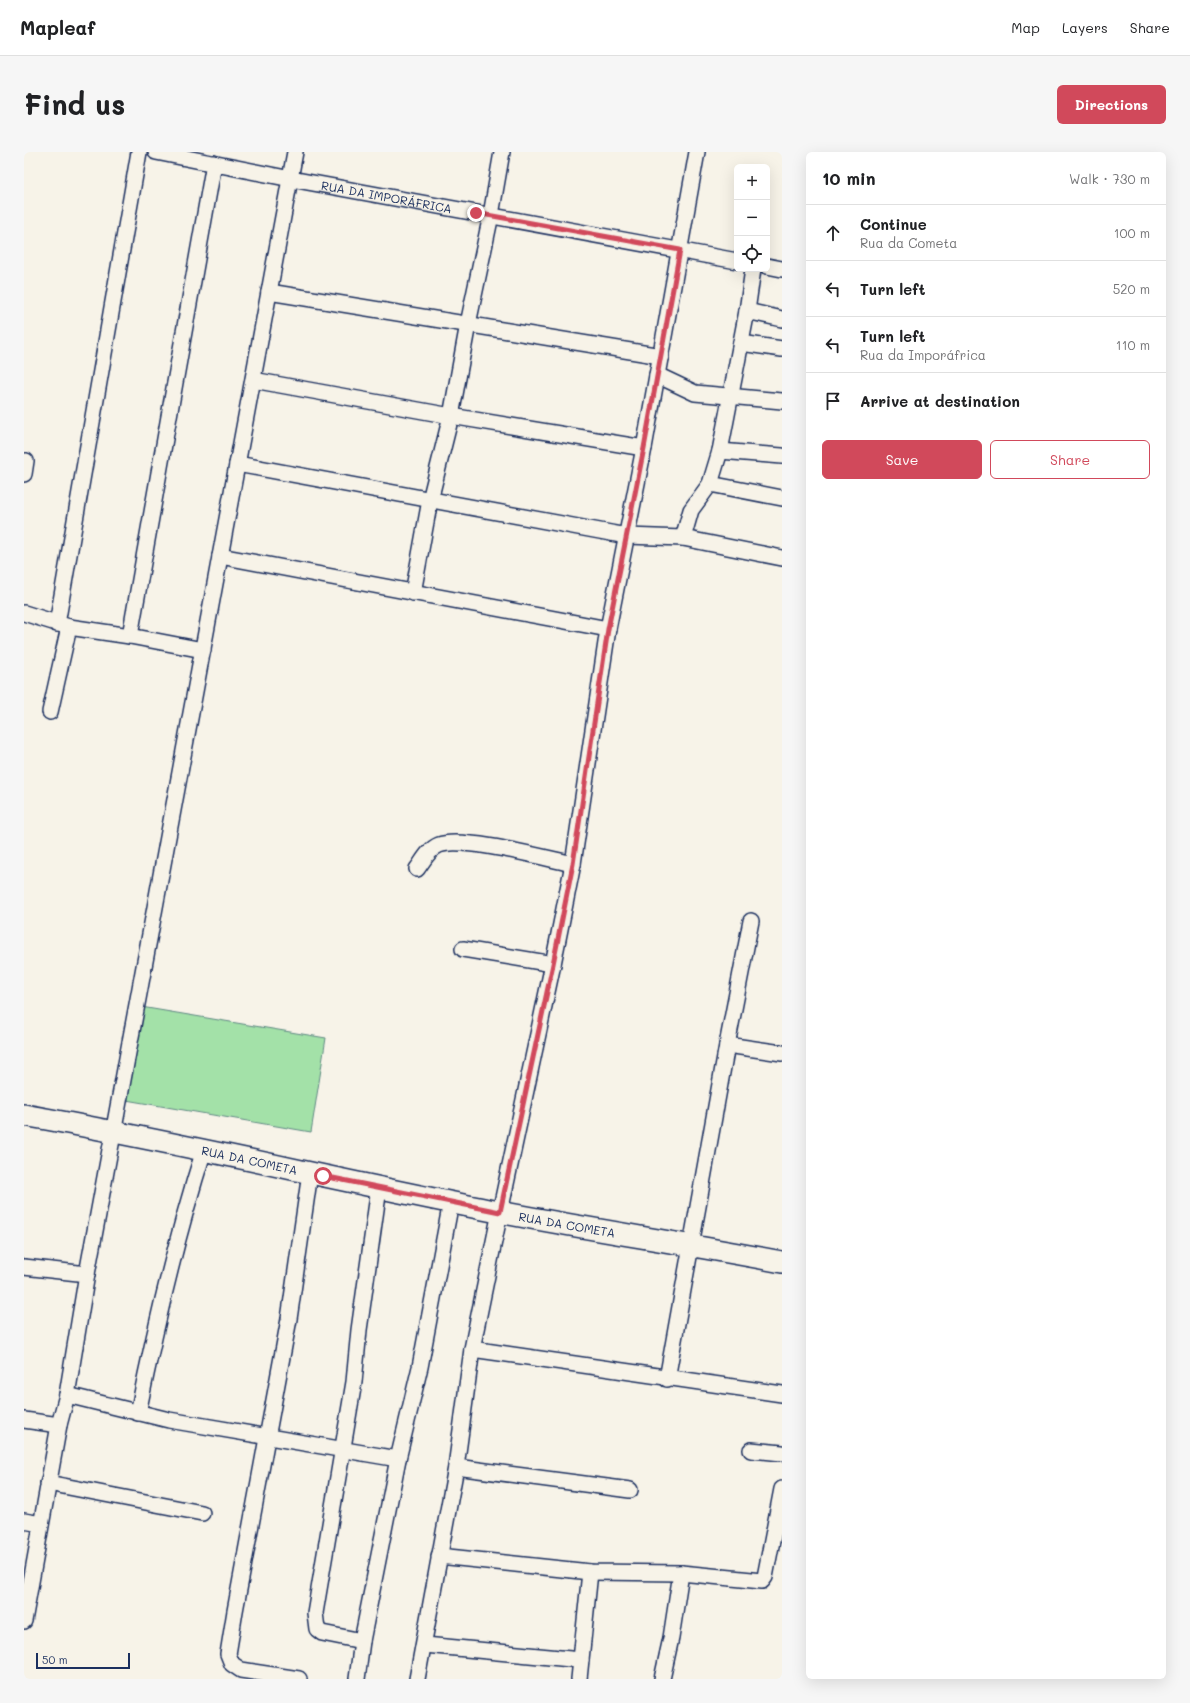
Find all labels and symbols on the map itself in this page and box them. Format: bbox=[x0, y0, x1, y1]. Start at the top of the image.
street label: RUA DA IMPORÁFRICA bbox=[320, 177, 453, 216]
route end bbox=[467, 204, 485, 222]
street label: RUA DA COMETA bbox=[200, 1142, 299, 1178]
route start bbox=[314, 1167, 332, 1185]
street label: RUA DA COMETA bbox=[517, 1208, 617, 1241]
scale bar bbox=[36, 1651, 130, 1670]

